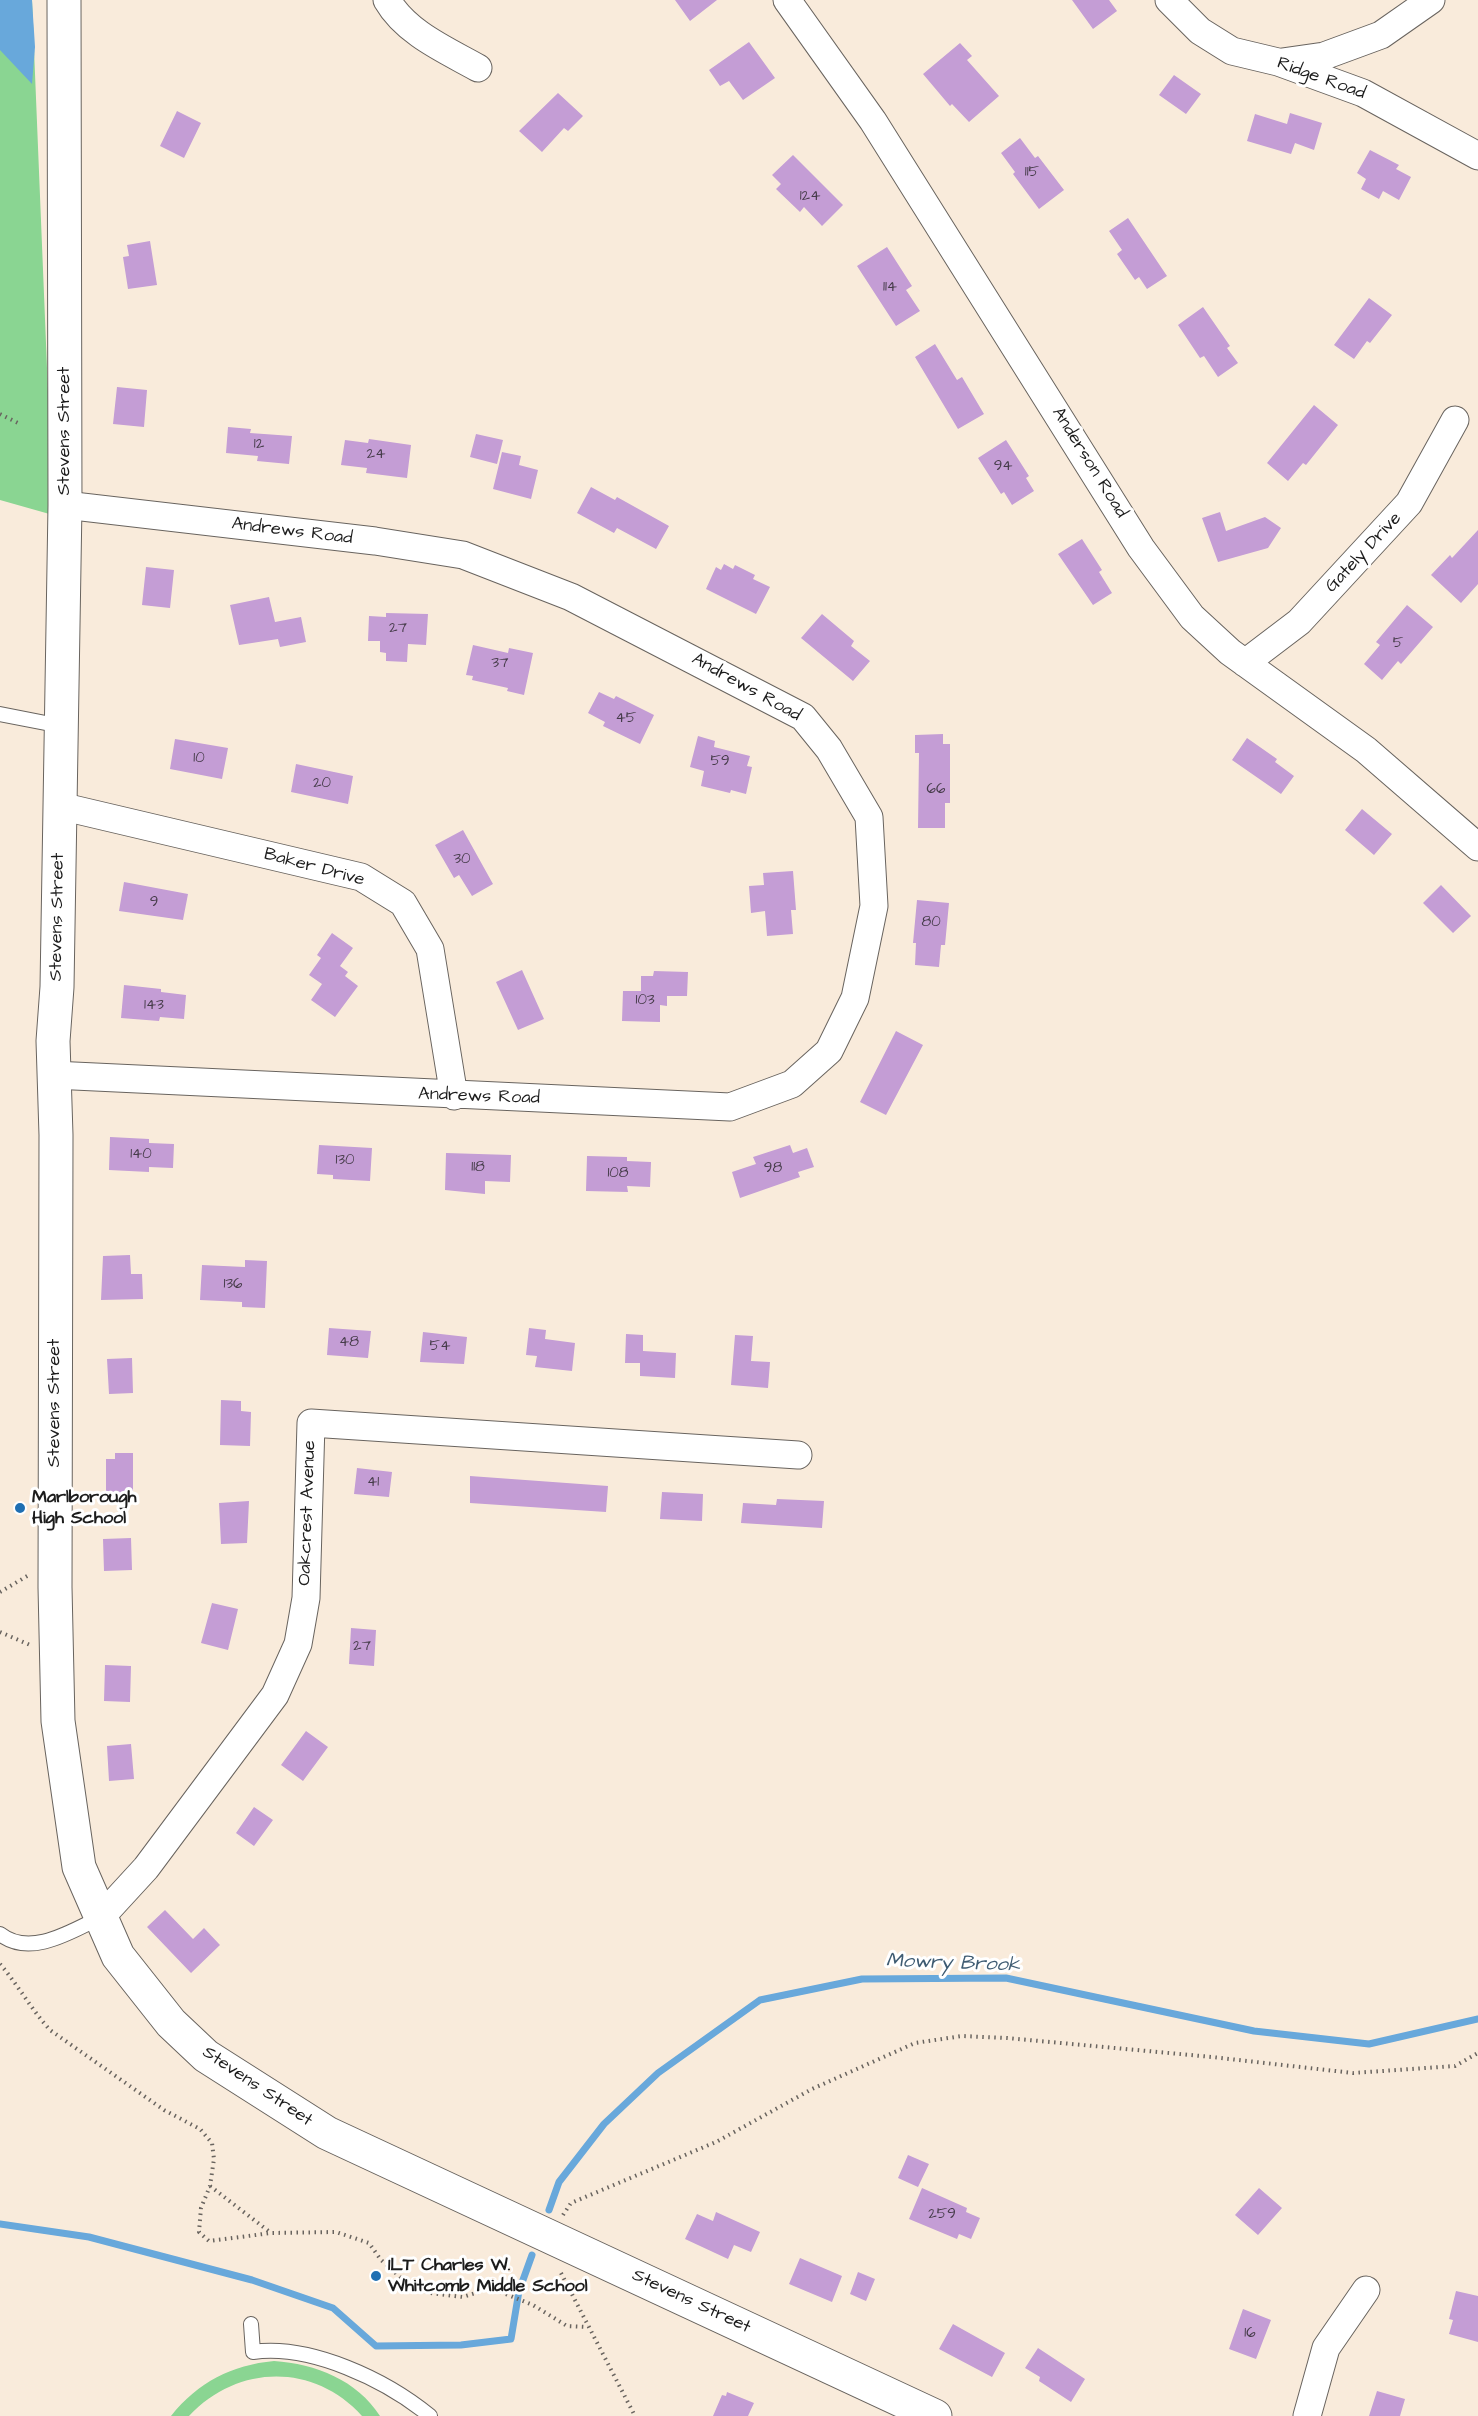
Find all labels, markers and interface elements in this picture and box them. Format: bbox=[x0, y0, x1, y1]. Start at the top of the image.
street label: Ridge Road bbox=[1274, 53, 1368, 105]
house number: 115 bbox=[1025, 164, 1039, 182]
house number: 124 bbox=[800, 188, 820, 206]
house number: 114 bbox=[883, 279, 897, 297]
street label: Stevens Street bbox=[54, 367, 76, 495]
street label: Anderson Road bbox=[1046, 404, 1132, 522]
house number: 12 bbox=[254, 436, 264, 454]
house number: 24 bbox=[367, 446, 385, 464]
house number: 94 bbox=[994, 458, 1012, 476]
street label: Gately Drive bbox=[1321, 508, 1407, 598]
street label: Andrews Road bbox=[230, 514, 354, 550]
house number: 27 bbox=[389, 620, 407, 638]
house number: 5 bbox=[1393, 635, 1403, 653]
street label: Andrews Road bbox=[688, 649, 804, 727]
house number: 37 bbox=[492, 655, 508, 673]
house number: 45 bbox=[616, 710, 636, 728]
house number: 10 bbox=[193, 750, 205, 768]
house number: 59 bbox=[710, 753, 730, 771]
house number: 20 bbox=[313, 775, 331, 793]
house number: 66 bbox=[927, 781, 945, 799]
street label: Baker Drive bbox=[261, 844, 367, 892]
house number: 30 bbox=[453, 851, 471, 869]
street label: Stevens Street bbox=[46, 853, 70, 981]
house number: 9 bbox=[150, 894, 158, 912]
house number: 80 bbox=[921, 914, 941, 932]
house number: 103 bbox=[635, 992, 655, 1010]
house number: 143 bbox=[144, 997, 164, 1015]
street label: Andrews Road bbox=[418, 1084, 540, 1110]
house number: 140 bbox=[130, 1146, 152, 1164]
house number: 130 bbox=[335, 1152, 355, 1170]
house number: 118 bbox=[471, 1159, 485, 1177]
house number: 98 bbox=[764, 1160, 782, 1178]
house number: 108 bbox=[607, 1165, 629, 1183]
house number: 136 bbox=[224, 1276, 242, 1294]
house number: 48 bbox=[339, 1334, 359, 1352]
house number: 54 bbox=[430, 1338, 450, 1356]
street label: Stevens Street bbox=[44, 1339, 66, 1467]
street label: Oakcrest Avenue bbox=[295, 1440, 321, 1586]
house number: 41 bbox=[367, 1474, 379, 1492]
place label: Marlborough High School bbox=[32, 1487, 136, 1530]
marker: Marlborough High School bbox=[13, 1501, 27, 1515]
house number: 27 bbox=[353, 1638, 371, 1656]
water label: Mowry Brook bbox=[886, 1950, 1020, 1978]
street label: Stevens Street bbox=[198, 2042, 316, 2132]
house number: 259 bbox=[928, 2206, 956, 2224]
place label: 1LT Charles W. Whitcomb Middle School bbox=[388, 2255, 587, 2298]
street label: Stevens Street bbox=[628, 2265, 754, 2339]
marker: 1LT Charles W. Whitcomb Middle School bbox=[369, 2269, 383, 2283]
house number: 16 bbox=[1244, 2325, 1256, 2343]

